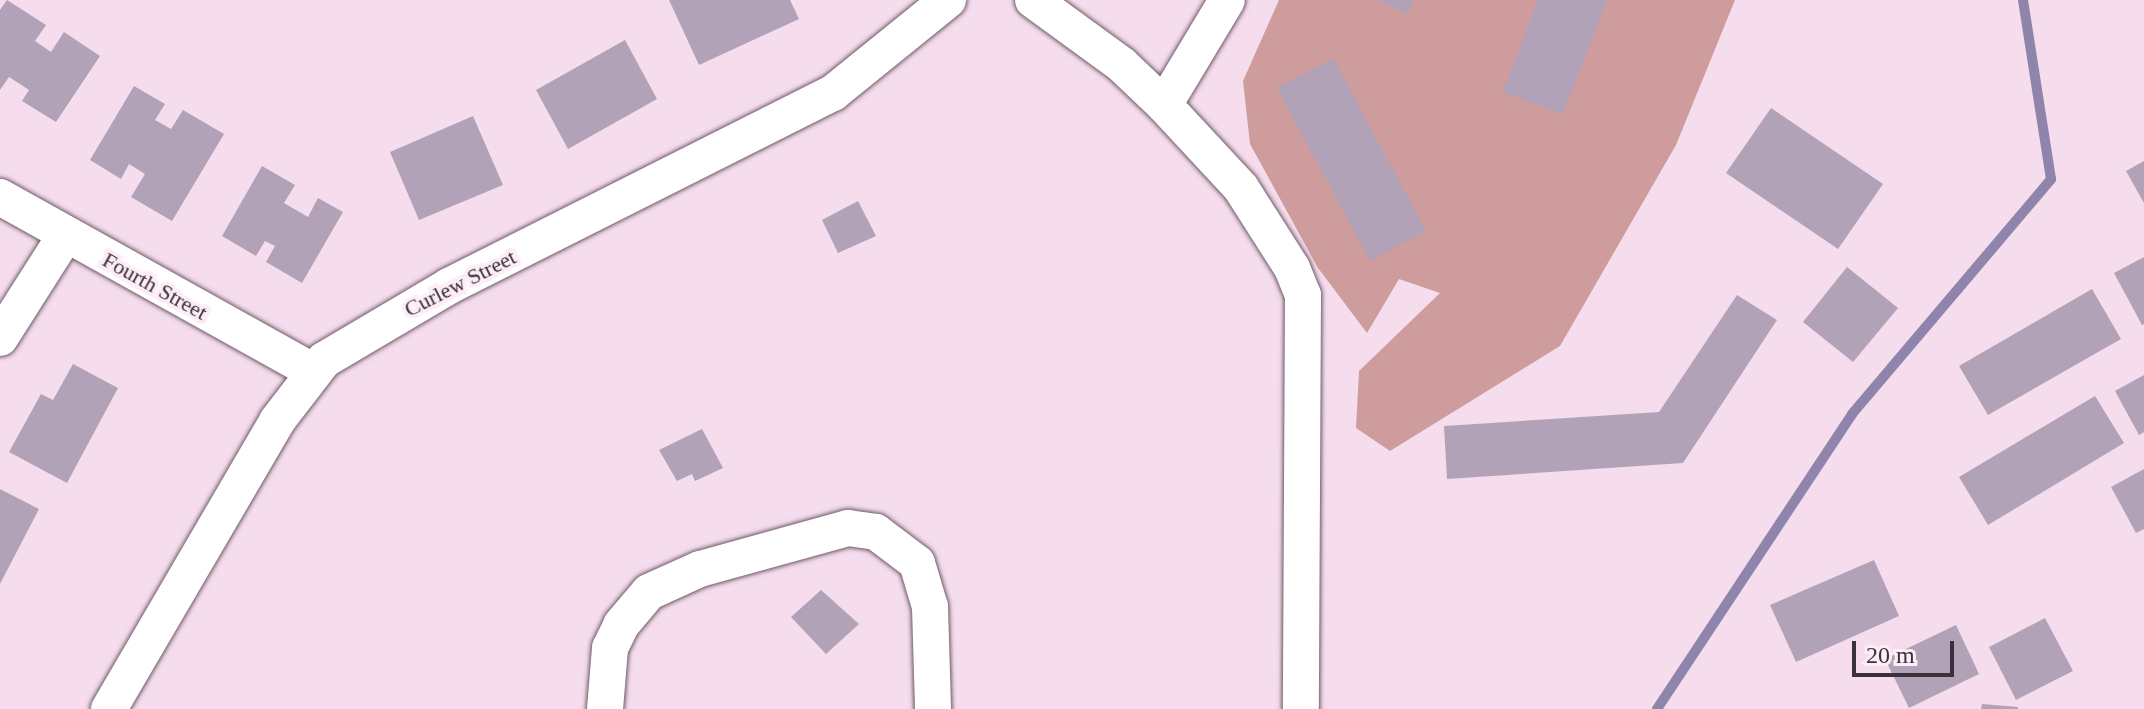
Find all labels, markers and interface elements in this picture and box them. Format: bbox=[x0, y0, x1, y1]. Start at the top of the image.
street label: Curlew Street bbox=[400, 244, 520, 322]
street label: Fourth Street bbox=[98, 246, 212, 326]
scale bar bbox=[1856, 625, 1958, 675]
text: 20 m bbox=[1866, 642, 1915, 668]

